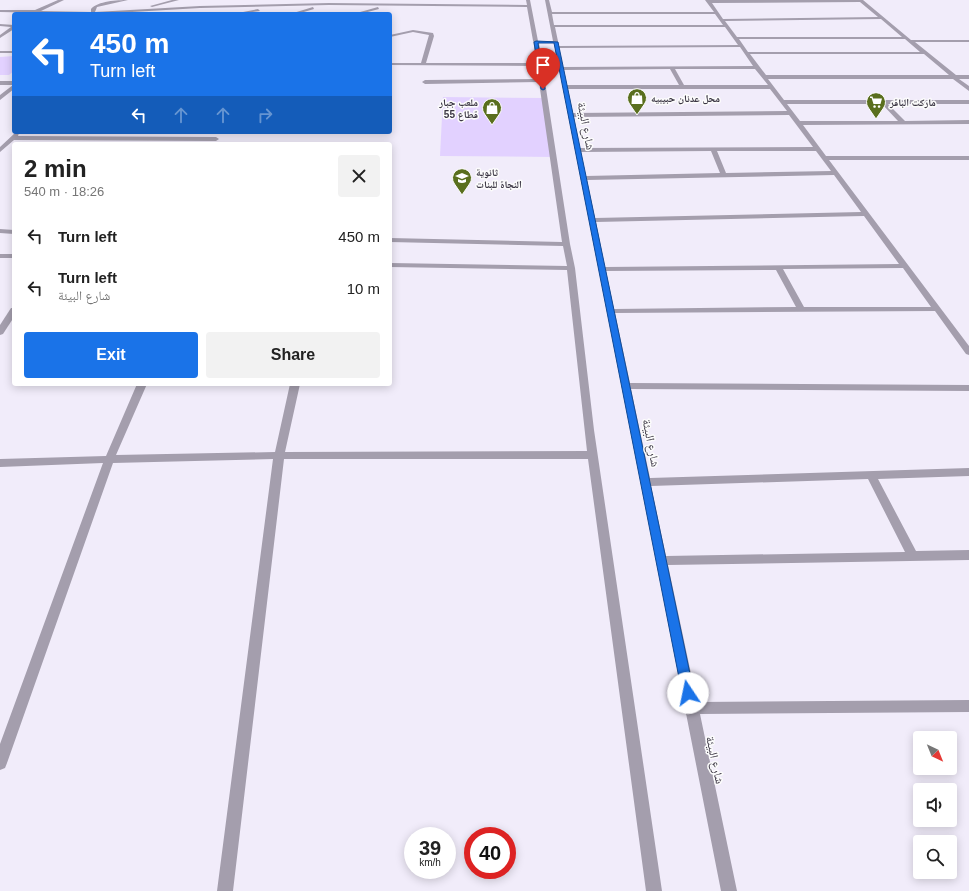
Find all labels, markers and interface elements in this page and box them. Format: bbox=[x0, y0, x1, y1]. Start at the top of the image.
icon: left bbox=[24, 28, 76, 80]
text: 450 m bbox=[90, 28, 169, 59]
pin bbox=[526, 48, 560, 89]
icon: arrive bbox=[532, 54, 554, 76]
text: Turn left bbox=[90, 61, 155, 81]
shop icon: محل عدنان حبيبيه bbox=[626, 87, 648, 115]
supermarket icon: ماركت الباقر bbox=[865, 91, 887, 119]
place label: محل عدنان حبيبيه bbox=[651, 93, 720, 105]
place label: ملعب جبار قطاع 55 bbox=[438, 97, 478, 122]
shop icon: ملعب جبار قطاع 55 bbox=[481, 97, 503, 125]
place label: ماركت الباقر bbox=[889, 97, 936, 109]
street label: شارع البيئة bbox=[574, 101, 597, 151]
icon: left bbox=[128, 104, 150, 126]
icon: ahead bbox=[170, 104, 192, 126]
icon: ahead bbox=[212, 104, 234, 126]
icon: right bbox=[254, 104, 276, 126]
text: 2 min bbox=[24, 155, 87, 182]
button: close bbox=[338, 155, 380, 197]
school or university icon: ثانوية النجاة للبنات bbox=[451, 167, 473, 195]
place label: ثانوية النجاة للبنات bbox=[476, 167, 522, 190]
text: 540 m · 18:26 bbox=[24, 184, 104, 199]
icon: left bbox=[24, 225, 46, 247]
text: Turn left bbox=[58, 228, 117, 245]
text: 450 m bbox=[338, 228, 380, 245]
text: Turn left bbox=[58, 269, 117, 286]
icon: left bbox=[24, 277, 46, 299]
text: 10 m bbox=[347, 280, 380, 297]
text: شارع البيئة bbox=[58, 288, 110, 303]
button: Exit bbox=[24, 332, 198, 378]
button: Share bbox=[206, 332, 380, 378]
street label: شارع البيئة bbox=[639, 418, 662, 468]
position arrow bbox=[667, 672, 709, 714]
north arrow bbox=[913, 731, 957, 775]
map controls bbox=[913, 731, 957, 879]
street label: شارع البيئة bbox=[702, 735, 727, 785]
button: sound bbox=[913, 783, 957, 827]
speed limit sign: 40 bbox=[464, 827, 516, 879]
button: search bbox=[913, 835, 957, 879]
text: 39 bbox=[419, 837, 441, 859]
text: km/h bbox=[419, 857, 441, 868]

